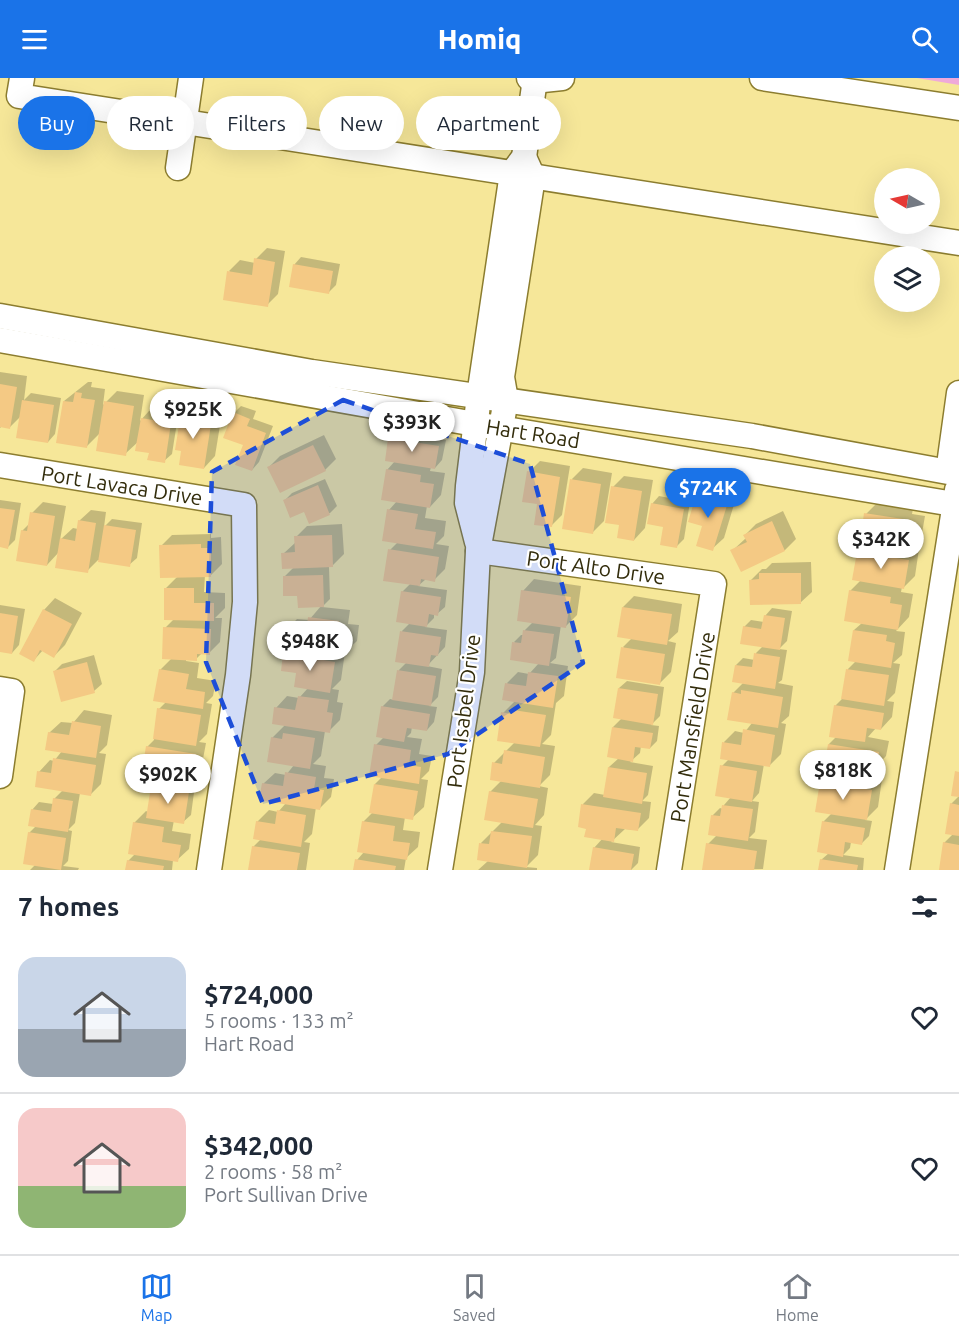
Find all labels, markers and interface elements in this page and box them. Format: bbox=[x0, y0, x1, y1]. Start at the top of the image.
icon: menu bbox=[18, 23, 51, 56]
icon: search bbox=[908, 23, 941, 56]
text: Homiq bbox=[438, 24, 521, 54]
chip: Buy bbox=[18, 96, 95, 150]
chip: Rent bbox=[107, 96, 194, 150]
chip: Filters bbox=[206, 96, 307, 150]
chip: New bbox=[319, 96, 404, 150]
chip: Apartment bbox=[416, 96, 561, 150]
north arrow bbox=[874, 168, 940, 234]
map controls bbox=[874, 168, 940, 312]
button: layers bbox=[874, 246, 940, 312]
pin: $925K bbox=[151, 389, 235, 440]
text: $925K bbox=[164, 397, 222, 420]
pin: $393K bbox=[370, 402, 454, 453]
text: $393K bbox=[383, 410, 441, 433]
street label: Hart Road bbox=[484, 414, 582, 452]
street label: Port Lavaca Drive bbox=[40, 460, 204, 510]
pin: $724K bbox=[666, 468, 750, 519]
text: $724K bbox=[679, 476, 737, 499]
pin: $342K bbox=[839, 519, 923, 570]
text: $342K bbox=[852, 527, 910, 550]
street label: Port Alto Drive bbox=[525, 545, 667, 589]
pin: $948K bbox=[268, 621, 352, 672]
text: $948K bbox=[281, 629, 339, 652]
street label: Port Mansfield Drive bbox=[665, 630, 719, 824]
street label: Port Isabel Drive bbox=[442, 633, 484, 789]
pin: $818K bbox=[801, 750, 885, 801]
pin: $902K bbox=[126, 754, 210, 805]
text: $818K bbox=[814, 758, 872, 781]
text: $902K bbox=[139, 762, 197, 785]
icon: filters bbox=[908, 890, 941, 923]
text: 7 homes bbox=[18, 892, 119, 921]
text: $724,000 bbox=[204, 980, 313, 1009]
icon: home bbox=[66, 981, 138, 1053]
icon: heart bbox=[908, 1001, 941, 1034]
text: 5 rooms · 133 m² bbox=[204, 1009, 354, 1032]
text: Hart Road bbox=[204, 1032, 294, 1055]
text: $342,000 bbox=[204, 1131, 313, 1160]
icon: home bbox=[66, 1132, 138, 1204]
icon: heart bbox=[908, 1152, 941, 1185]
text: 2 rooms · 58 m² bbox=[204, 1160, 342, 1183]
text: Port Sullivan Drive bbox=[204, 1183, 368, 1206]
tab: Map bbox=[140, 1270, 173, 1324]
tab: Saved bbox=[453, 1270, 496, 1324]
tab: Home bbox=[776, 1270, 819, 1324]

